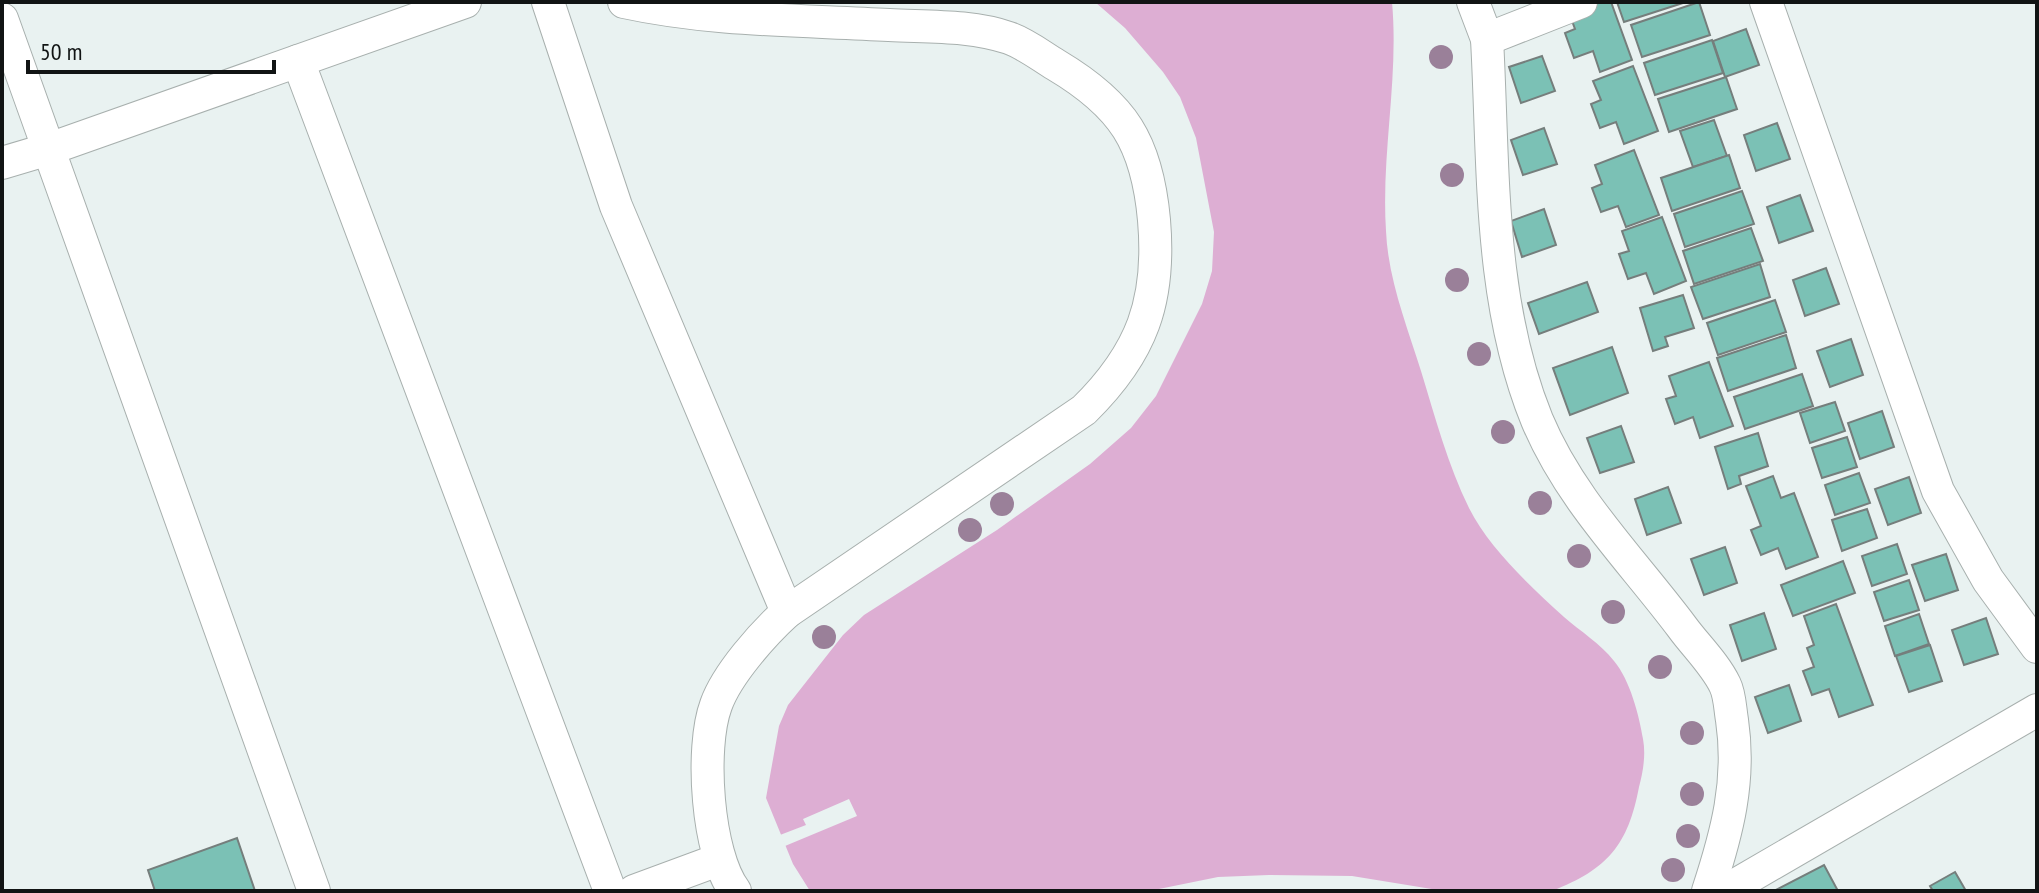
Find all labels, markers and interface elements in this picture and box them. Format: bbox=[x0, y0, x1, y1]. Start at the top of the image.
scale bar bbox=[28, 24, 274, 74]
text: 50 m bbox=[40, 36, 82, 67]

